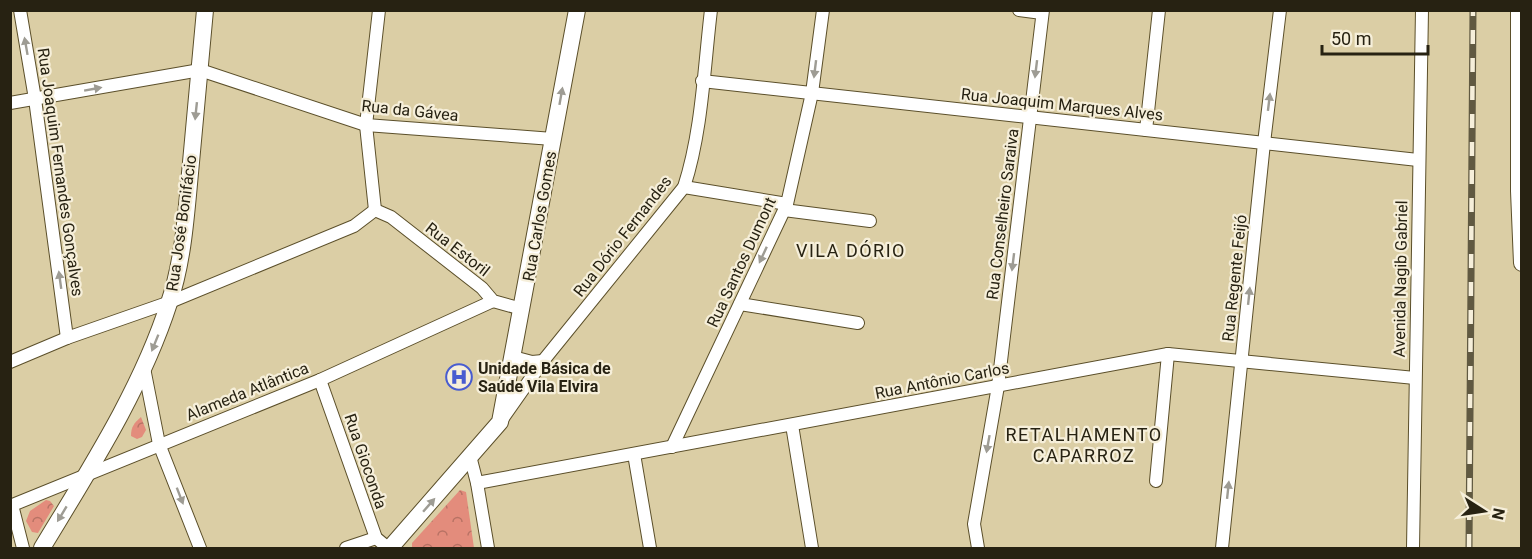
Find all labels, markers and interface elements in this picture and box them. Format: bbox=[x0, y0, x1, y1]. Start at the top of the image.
scale bar bbox=[1322, 18, 1428, 56]
text: 50 m bbox=[1331, 28, 1371, 49]
one-way arrow bbox=[21, 36, 30, 55]
street label: Rua Joaquim Fernandes Gonçalves bbox=[34, 47, 87, 298]
one-way arrow bbox=[811, 59, 820, 78]
one-way arrow bbox=[1031, 59, 1041, 78]
one-way arrow bbox=[84, 84, 103, 93]
street label: Rua Joaquim Marques Alves bbox=[960, 84, 1164, 125]
one-way arrow bbox=[557, 87, 566, 106]
one-way arrow bbox=[1264, 93, 1274, 112]
street label: Rua da Gávea bbox=[361, 96, 459, 125]
one-way arrow bbox=[191, 101, 201, 120]
street label: Rua Conselheiro Saraiva bbox=[983, 127, 1022, 301]
street label: Rua Carlos Gomes bbox=[519, 149, 560, 283]
street label: Rua José Bonifácio bbox=[163, 154, 200, 292]
street label: Rua Dório Fernandes bbox=[569, 172, 675, 301]
street label: Rua Santos Dumont bbox=[703, 194, 780, 330]
street label: Avenida Nagib Gabriel bbox=[1390, 200, 1411, 358]
street label: Rua Regente Feijó bbox=[1218, 214, 1251, 343]
street label: Rua Estoril bbox=[422, 218, 494, 280]
district label: VILA DÓRIO bbox=[796, 240, 906, 261]
one-way arrow bbox=[758, 247, 767, 264]
one-way arrow bbox=[1008, 253, 1017, 272]
one-way arrow bbox=[55, 271, 64, 290]
one-way arrow bbox=[1244, 287, 1254, 306]
one-way arrow bbox=[150, 334, 160, 352]
street label: Alameda Atlântica bbox=[183, 358, 311, 425]
street label: Rua Antônio Carlos bbox=[873, 358, 1011, 403]
place label: Unidade Básica de Saúde Vila Elvira bbox=[478, 359, 611, 396]
hospital icon: Unidade Básica de Saúde Vila Elvira bbox=[444, 362, 474, 392]
street label: Rua Gioconda bbox=[340, 411, 391, 511]
district label: RETALHAMENTO CAPARROZ bbox=[1005, 424, 1163, 466]
one-way arrow bbox=[983, 435, 992, 454]
one-way arrow bbox=[1223, 481, 1233, 500]
north arrow bbox=[1454, 481, 1514, 541]
one-way arrow bbox=[175, 488, 185, 506]
one-way arrow bbox=[422, 497, 435, 513]
one-way arrow bbox=[57, 506, 68, 522]
text: N bbox=[1488, 507, 1509, 522]

